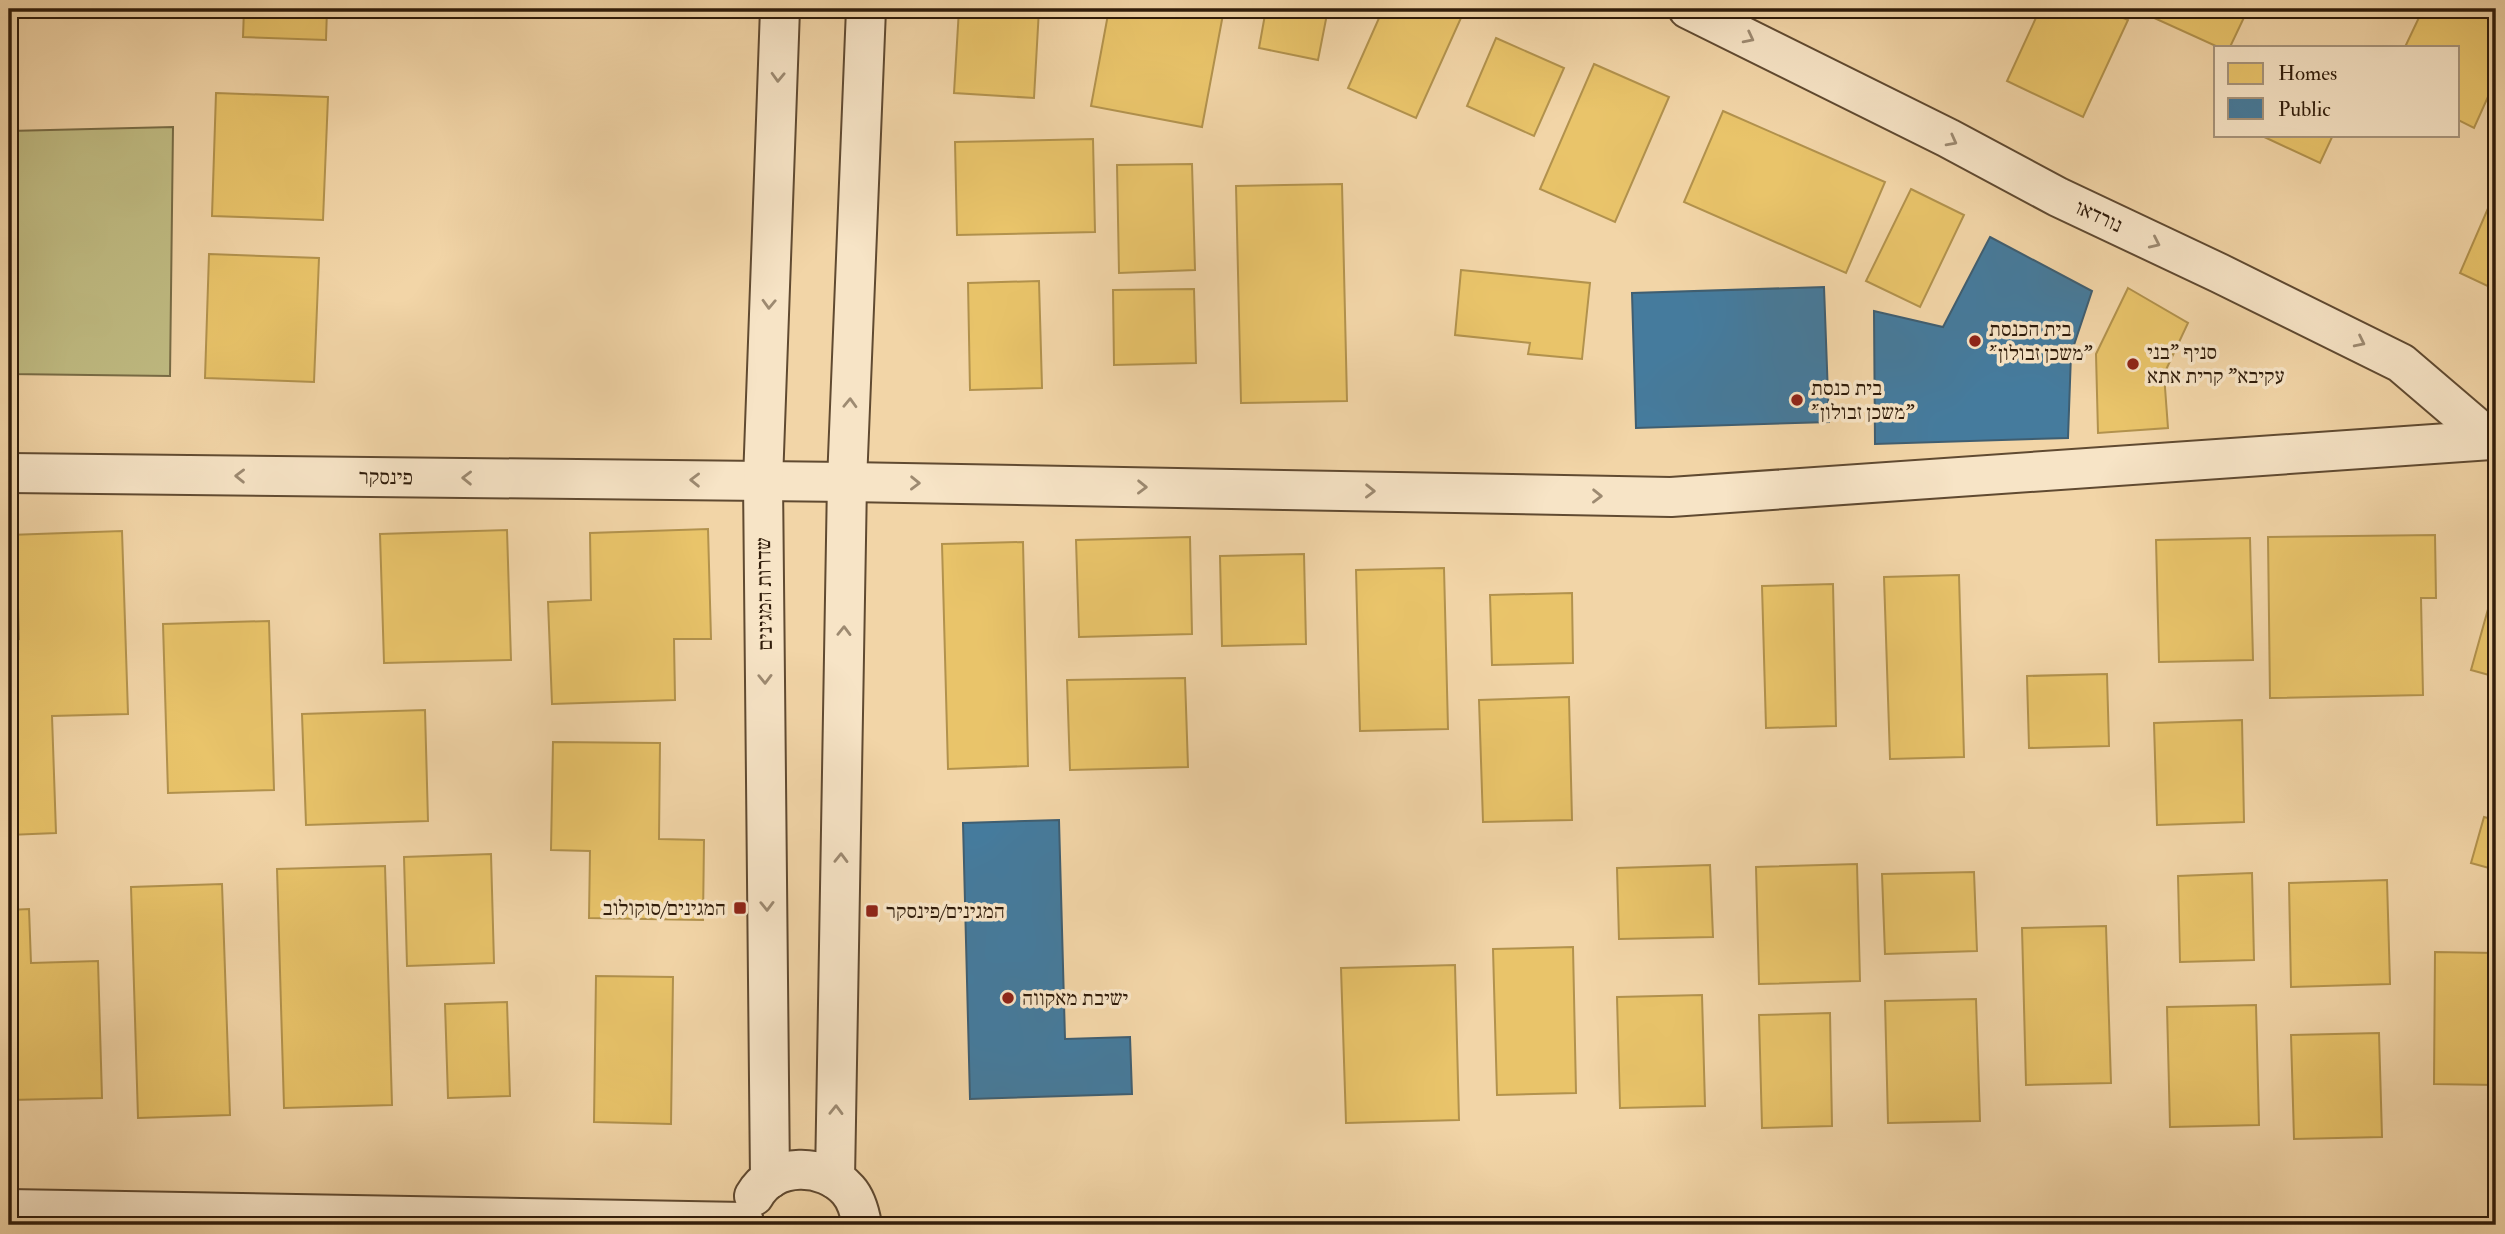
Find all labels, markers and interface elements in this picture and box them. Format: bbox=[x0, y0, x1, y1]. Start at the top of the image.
one-way arrow bbox=[1742, 30, 1754, 44]
legend bbox=[2214, 46, 2460, 136]
text: Homes bbox=[2278, 60, 2337, 87]
one-way arrow bbox=[770, 72, 785, 83]
text: Public bbox=[2278, 96, 2331, 123]
one-way arrow bbox=[1945, 132, 1957, 146]
street label: נורדאו bbox=[2071, 194, 2127, 239]
one-way arrow bbox=[2148, 235, 2161, 249]
one-way arrow bbox=[762, 299, 777, 310]
place label: בית הכנסת "משכן זבולון" bbox=[1989, 316, 2093, 367]
marker: בית הכנסת "משכן זבולון" bbox=[1967, 333, 1983, 349]
one-way arrow bbox=[2353, 334, 2365, 348]
place label: סניף "בני עקיבא" קרית אתא bbox=[2147, 339, 2285, 390]
marker: סניף "בני עקיבא" קרית אתא bbox=[2125, 356, 2141, 372]
place label: בית כנסת "משכן זבולון" bbox=[1811, 375, 1915, 426]
marker: בית כנסת "משכן זבולון" bbox=[1789, 392, 1805, 408]
one-way arrow bbox=[842, 398, 857, 409]
street label: פינסקר bbox=[359, 464, 413, 491]
one-way arrow bbox=[234, 468, 245, 483]
one-way arrow bbox=[461, 470, 472, 486]
one-way arrow bbox=[689, 472, 699, 488]
one-way arrow bbox=[910, 475, 921, 491]
one-way arrow bbox=[1138, 479, 1148, 495]
one-way arrow bbox=[1365, 484, 1376, 499]
one-way arrow bbox=[1592, 488, 1603, 503]
street label: שדרות המגינים bbox=[750, 537, 779, 651]
one-way arrow bbox=[837, 625, 852, 636]
one-way arrow bbox=[757, 674, 773, 684]
one-way arrow bbox=[833, 853, 848, 864]
place label: המגינים/סוקולוב bbox=[603, 895, 726, 922]
place label: המגינים/פינסקר bbox=[886, 898, 1005, 925]
marker: המגינים/סוקולוב bbox=[732, 900, 748, 916]
one-way arrow bbox=[759, 901, 775, 912]
marker: המגינים/פינסקר bbox=[864, 903, 880, 919]
place label: ישיבת מאקווה bbox=[1022, 985, 1129, 1012]
marker: ישיבת מאקווה bbox=[1000, 990, 1016, 1006]
one-way arrow bbox=[829, 1105, 844, 1116]

